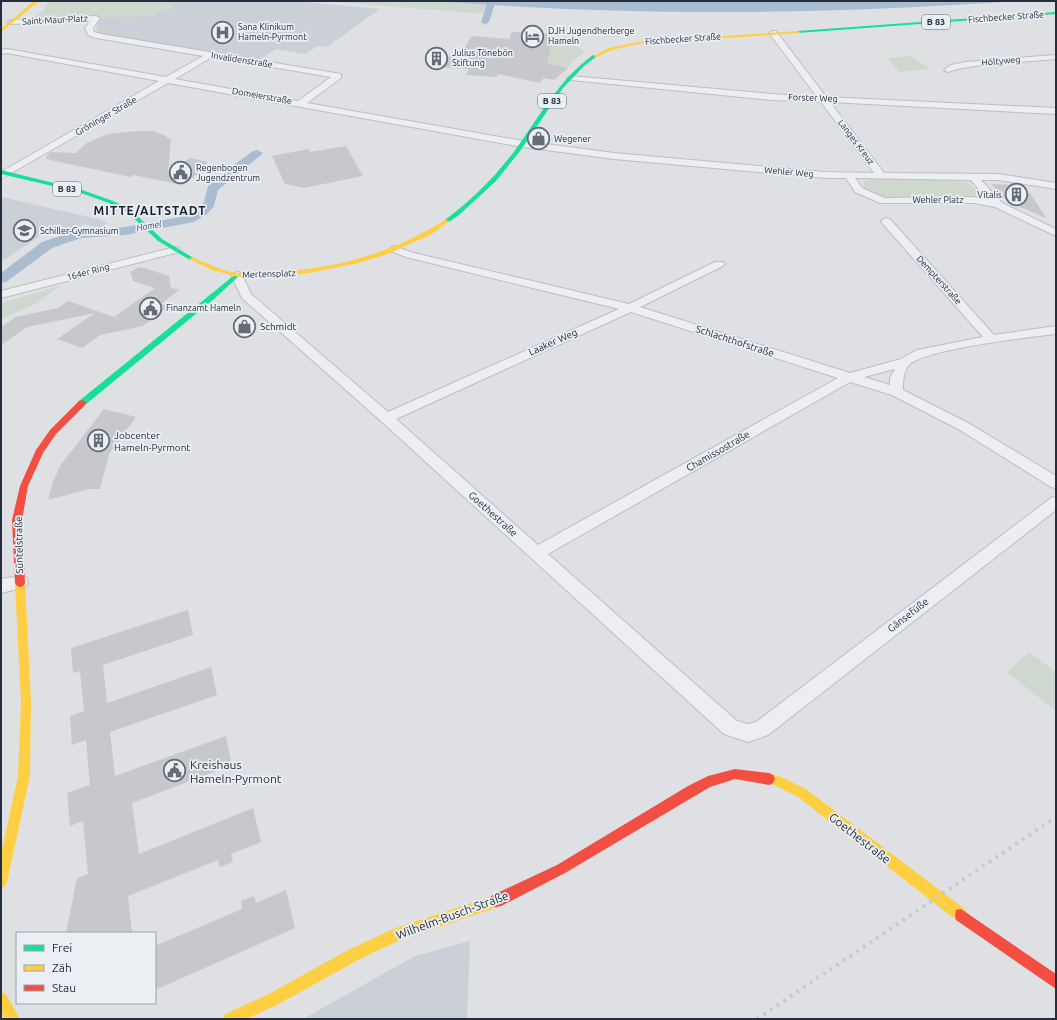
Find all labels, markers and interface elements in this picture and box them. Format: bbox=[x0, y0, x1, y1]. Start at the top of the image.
street label: Fischbecker Straße bbox=[968, 9, 1044, 25]
street label: Saint-Maur-Platz bbox=[22, 13, 88, 27]
road number: B 83 bbox=[922, 15, 950, 29]
hospital icon: Sana Klinikum Hameln-Pyrmont bbox=[210, 19, 236, 45]
place label: Sana Klinikum Hameln-Pyrmont bbox=[238, 22, 307, 42]
hotel icon: DJH Jugendherberge Hameln bbox=[519, 23, 545, 49]
place label: DJH Jugendherberge Hameln bbox=[548, 26, 634, 46]
street label: Fischbecker Straße bbox=[645, 31, 721, 47]
building icon: Julius Tönebön Stiftung bbox=[424, 45, 450, 71]
place label: Julius Tönebön Stiftung bbox=[452, 48, 513, 68]
street label: Invalidenstraße bbox=[210, 50, 274, 70]
street label: Höltyweg bbox=[981, 54, 1021, 68]
street label: Domeierstraße bbox=[231, 86, 293, 106]
street label: Forster Weg bbox=[788, 92, 838, 104]
street label: Gröninger Straße bbox=[73, 94, 139, 138]
road number: B 83 bbox=[538, 94, 566, 108]
street label: Langes Kreuz bbox=[836, 118, 876, 166]
shop icon: Wegener bbox=[525, 126, 551, 152]
place label: Wegener bbox=[554, 134, 591, 144]
public building icon: Regenbogen Jugendzentrum bbox=[167, 160, 193, 186]
place label: Regenbogen Jugendzentrum bbox=[196, 163, 260, 183]
street label: Wehler Weg bbox=[764, 165, 814, 179]
road number: B 83 bbox=[53, 182, 81, 196]
building icon: Vitalis bbox=[1004, 182, 1030, 208]
place label: Vitalis bbox=[977, 190, 1002, 200]
street label: Wehler Platz bbox=[912, 195, 964, 205]
district label: MITTE/ALTSTADT bbox=[94, 204, 206, 217]
school or university icon: Schiller-Gymnasium bbox=[12, 218, 38, 244]
water label: Hamel bbox=[136, 219, 163, 233]
place label: Schiller-Gymnasium bbox=[40, 226, 119, 236]
street label: Dempterstraße bbox=[914, 254, 964, 306]
street label: 164er Ring bbox=[66, 262, 110, 282]
street label: Mertensplatz bbox=[242, 268, 296, 280]
public building icon: Finanzamt Hameln bbox=[138, 295, 164, 321]
place label: Finanzamt Hameln bbox=[166, 303, 241, 313]
shop icon: Schmidt bbox=[232, 313, 258, 339]
place label: Schmidt bbox=[260, 321, 297, 332]
street label: Schlachthofstraße bbox=[694, 323, 776, 359]
street label: Laaker Weg bbox=[527, 326, 579, 358]
building icon: Jobcenter Hameln-Pyrmont bbox=[86, 428, 112, 454]
street label: Chamissostraße bbox=[684, 428, 752, 474]
place label: Jobcenter Hameln-Pyrmont bbox=[114, 430, 190, 453]
street label: Goethestraße bbox=[466, 489, 520, 539]
street label: Süntelstraße bbox=[13, 516, 25, 574]
street label: Gänsefüße bbox=[886, 596, 930, 634]
public building icon: Kreishaus Hameln-Pyrmont bbox=[161, 758, 187, 784]
place label: Kreishaus Hameln-Pyrmont bbox=[190, 758, 282, 785]
street label: Goethestraße bbox=[827, 810, 893, 866]
street label: Wilhelm-Busch-Straße bbox=[394, 889, 510, 941]
legend bbox=[16, 932, 156, 1004]
text: Frei bbox=[52, 941, 72, 954]
text: Zäh bbox=[52, 961, 72, 974]
text: Stau bbox=[52, 981, 76, 994]

